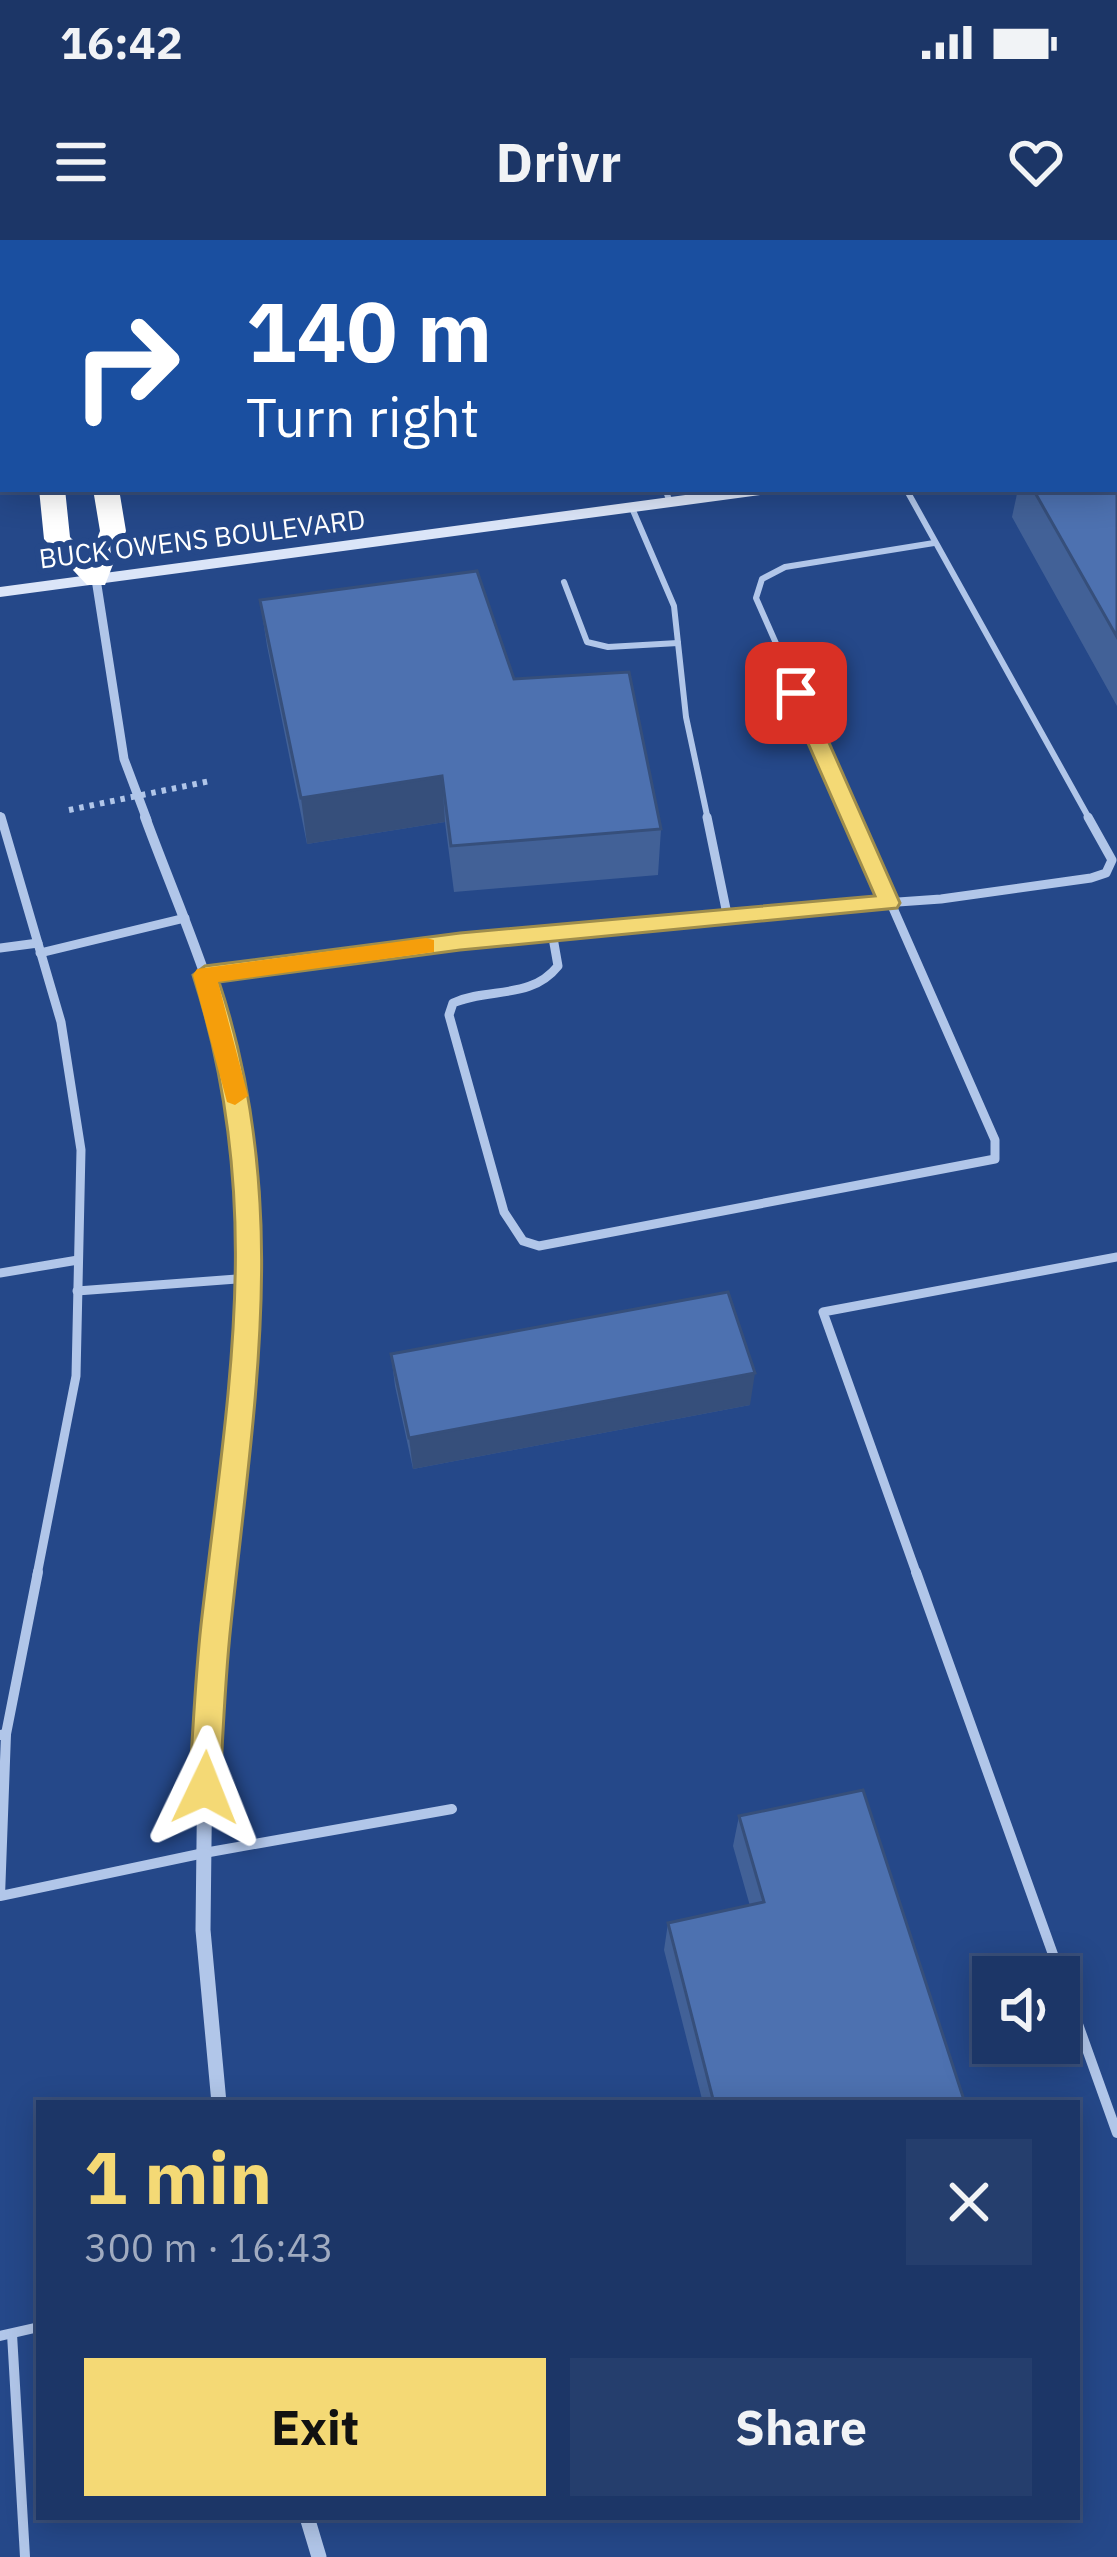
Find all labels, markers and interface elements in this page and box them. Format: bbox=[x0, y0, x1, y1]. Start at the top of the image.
text: 16:42 bbox=[60, 13, 183, 71]
text: Drivr bbox=[496, 127, 621, 197]
icon: menu bbox=[48, 129, 114, 195]
icon: heart bbox=[1003, 129, 1069, 195]
text: 140 m bbox=[246, 276, 492, 385]
icon: right bbox=[48, 288, 204, 444]
text: Turn right bbox=[246, 382, 480, 452]
street label: BUCK OWENS BOULEVARD bbox=[37, 501, 367, 575]
pin bbox=[745, 642, 847, 744]
icon: arrive bbox=[763, 660, 829, 726]
position arrow bbox=[142, 1725, 268, 1851]
map controls bbox=[972, 1956, 1080, 2064]
button: sound bbox=[972, 1956, 1080, 2064]
text: 1 min bbox=[84, 2130, 272, 2224]
button: close bbox=[906, 2139, 1032, 2265]
text: 300 m · 16:43 bbox=[84, 2222, 334, 2273]
button: Exit bbox=[84, 2358, 546, 2496]
button: Share bbox=[570, 2358, 1032, 2496]

